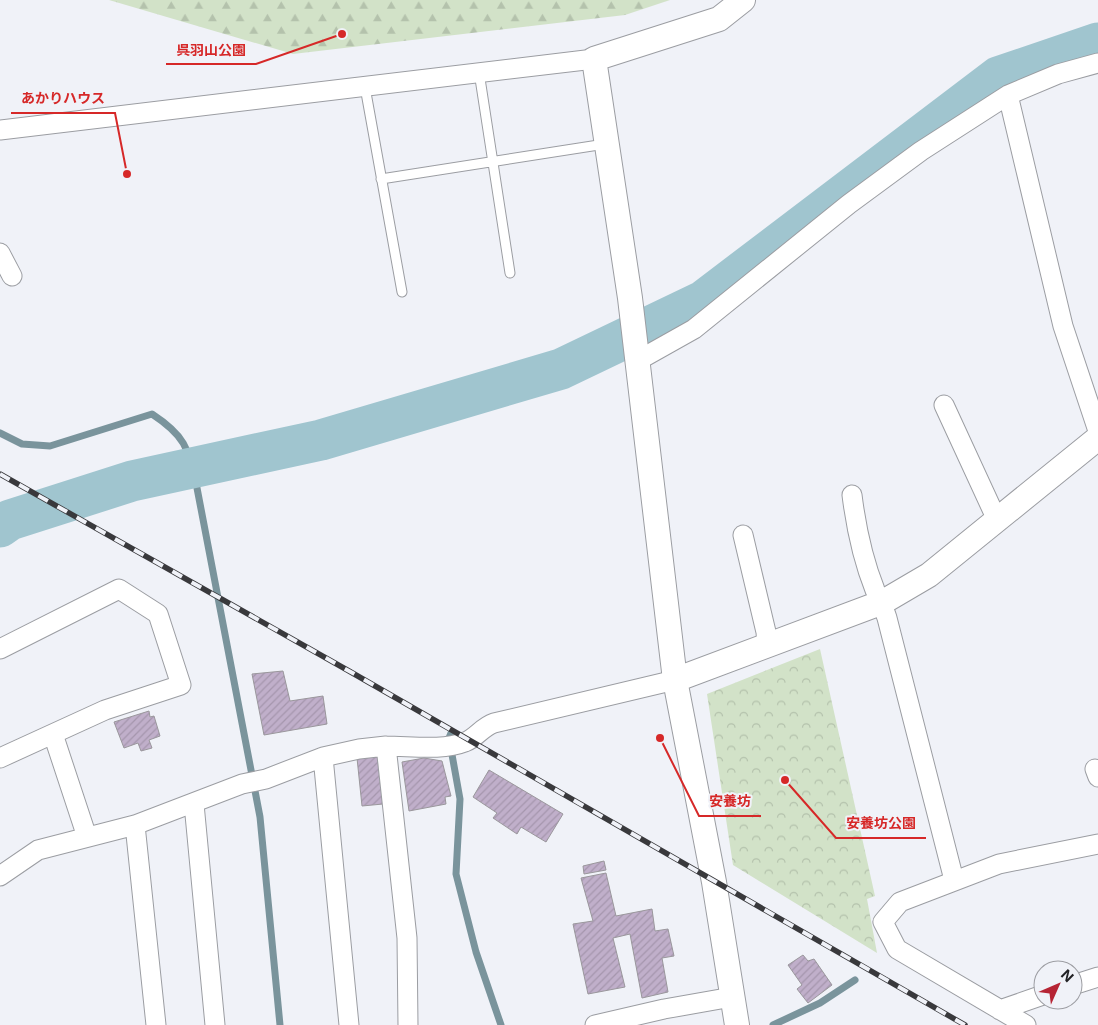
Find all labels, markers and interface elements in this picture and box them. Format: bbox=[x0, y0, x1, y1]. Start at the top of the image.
callout: 呉羽山公園 bbox=[166, 35, 256, 64]
text: 呉羽山公園 bbox=[176, 41, 246, 58]
callout: あかりハウス bbox=[11, 84, 115, 113]
text: あかりハウス bbox=[21, 89, 105, 106]
callout: 安養坊 bbox=[699, 787, 761, 816]
text: 安養坊 bbox=[709, 792, 751, 809]
callout: 安養坊公園 bbox=[836, 809, 926, 838]
text: 安養坊公園 bbox=[846, 814, 916, 831]
north arrow bbox=[1033, 960, 1083, 1010]
text: N bbox=[1058, 966, 1077, 985]

